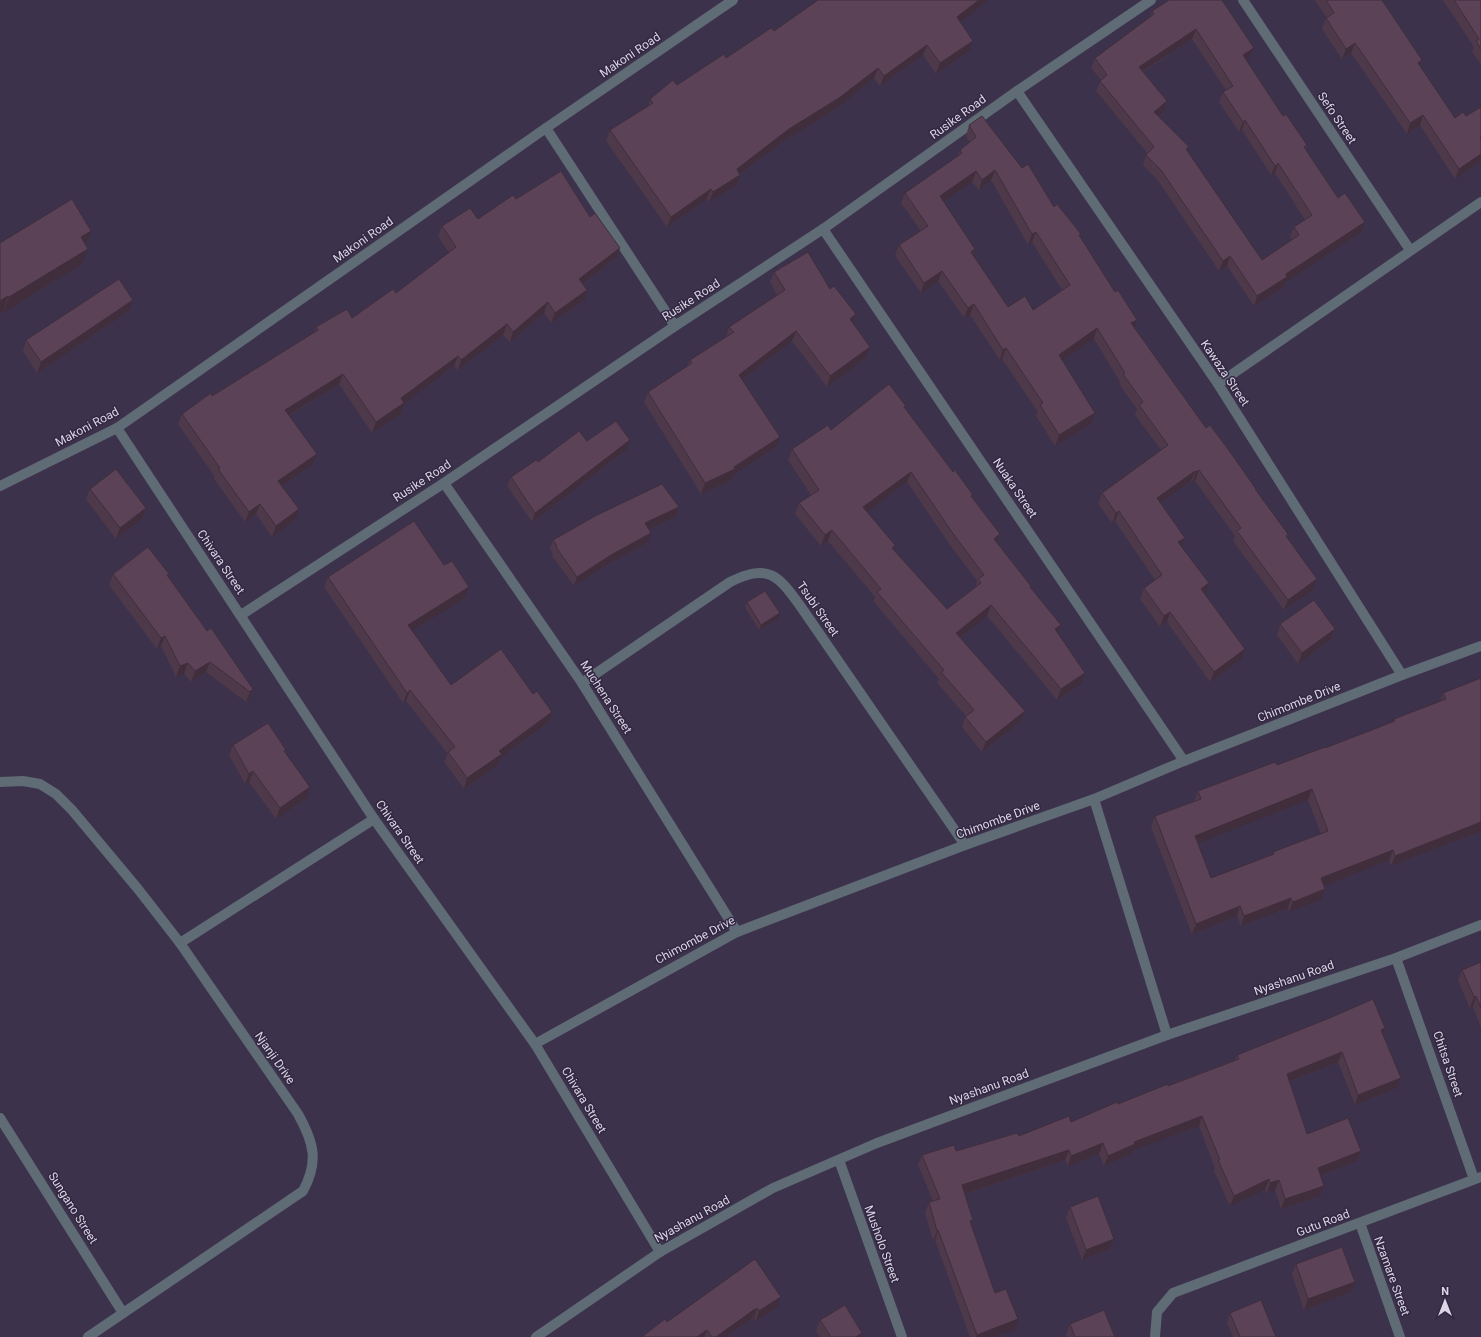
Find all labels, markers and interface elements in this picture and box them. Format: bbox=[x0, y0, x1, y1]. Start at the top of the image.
street label: Makoni Road bbox=[597, 30, 663, 80]
street label: Sefo Street bbox=[1315, 90, 1359, 146]
street label: Rusike Road bbox=[927, 92, 989, 142]
street label: Makoni Road bbox=[330, 214, 396, 266]
street label: Rusike Road bbox=[660, 276, 722, 324]
street label: Kawaza Street bbox=[1198, 337, 1252, 409]
street label: Makoni Road bbox=[53, 404, 121, 450]
street label: Nuaka Street bbox=[990, 456, 1040, 521]
street label: Rusike Road bbox=[391, 457, 453, 505]
street label: Chivara Street bbox=[194, 527, 248, 597]
street label: Tsubi Street bbox=[794, 579, 842, 639]
street label: Muchena Street bbox=[577, 658, 635, 736]
street label: Chimombe Drive bbox=[1255, 679, 1343, 725]
street label: Chivara Street bbox=[373, 797, 427, 867]
street label: Chimombe Drive bbox=[954, 798, 1042, 842]
street label: Chimombe Drive bbox=[653, 913, 737, 967]
street label: Nyashanu Road bbox=[1252, 958, 1336, 998]
street label: Njanji Drive bbox=[252, 1029, 298, 1087]
street label: Chitsa Street bbox=[1430, 1029, 1466, 1099]
street label: Chivara Street bbox=[559, 1064, 609, 1136]
street label: Nyashanu Road bbox=[947, 1066, 1031, 1108]
street label: Sungano Street bbox=[45, 1170, 101, 1246]
street label: Nyashanu Road bbox=[652, 1193, 732, 1245]
street label: Musholo Street bbox=[862, 1203, 902, 1285]
street label: Gutu Road bbox=[1294, 1206, 1352, 1240]
street label: Nzamare Street bbox=[1371, 1235, 1413, 1317]
north arrow bbox=[1425, 1281, 1465, 1321]
text: N bbox=[1441, 1285, 1449, 1298]

